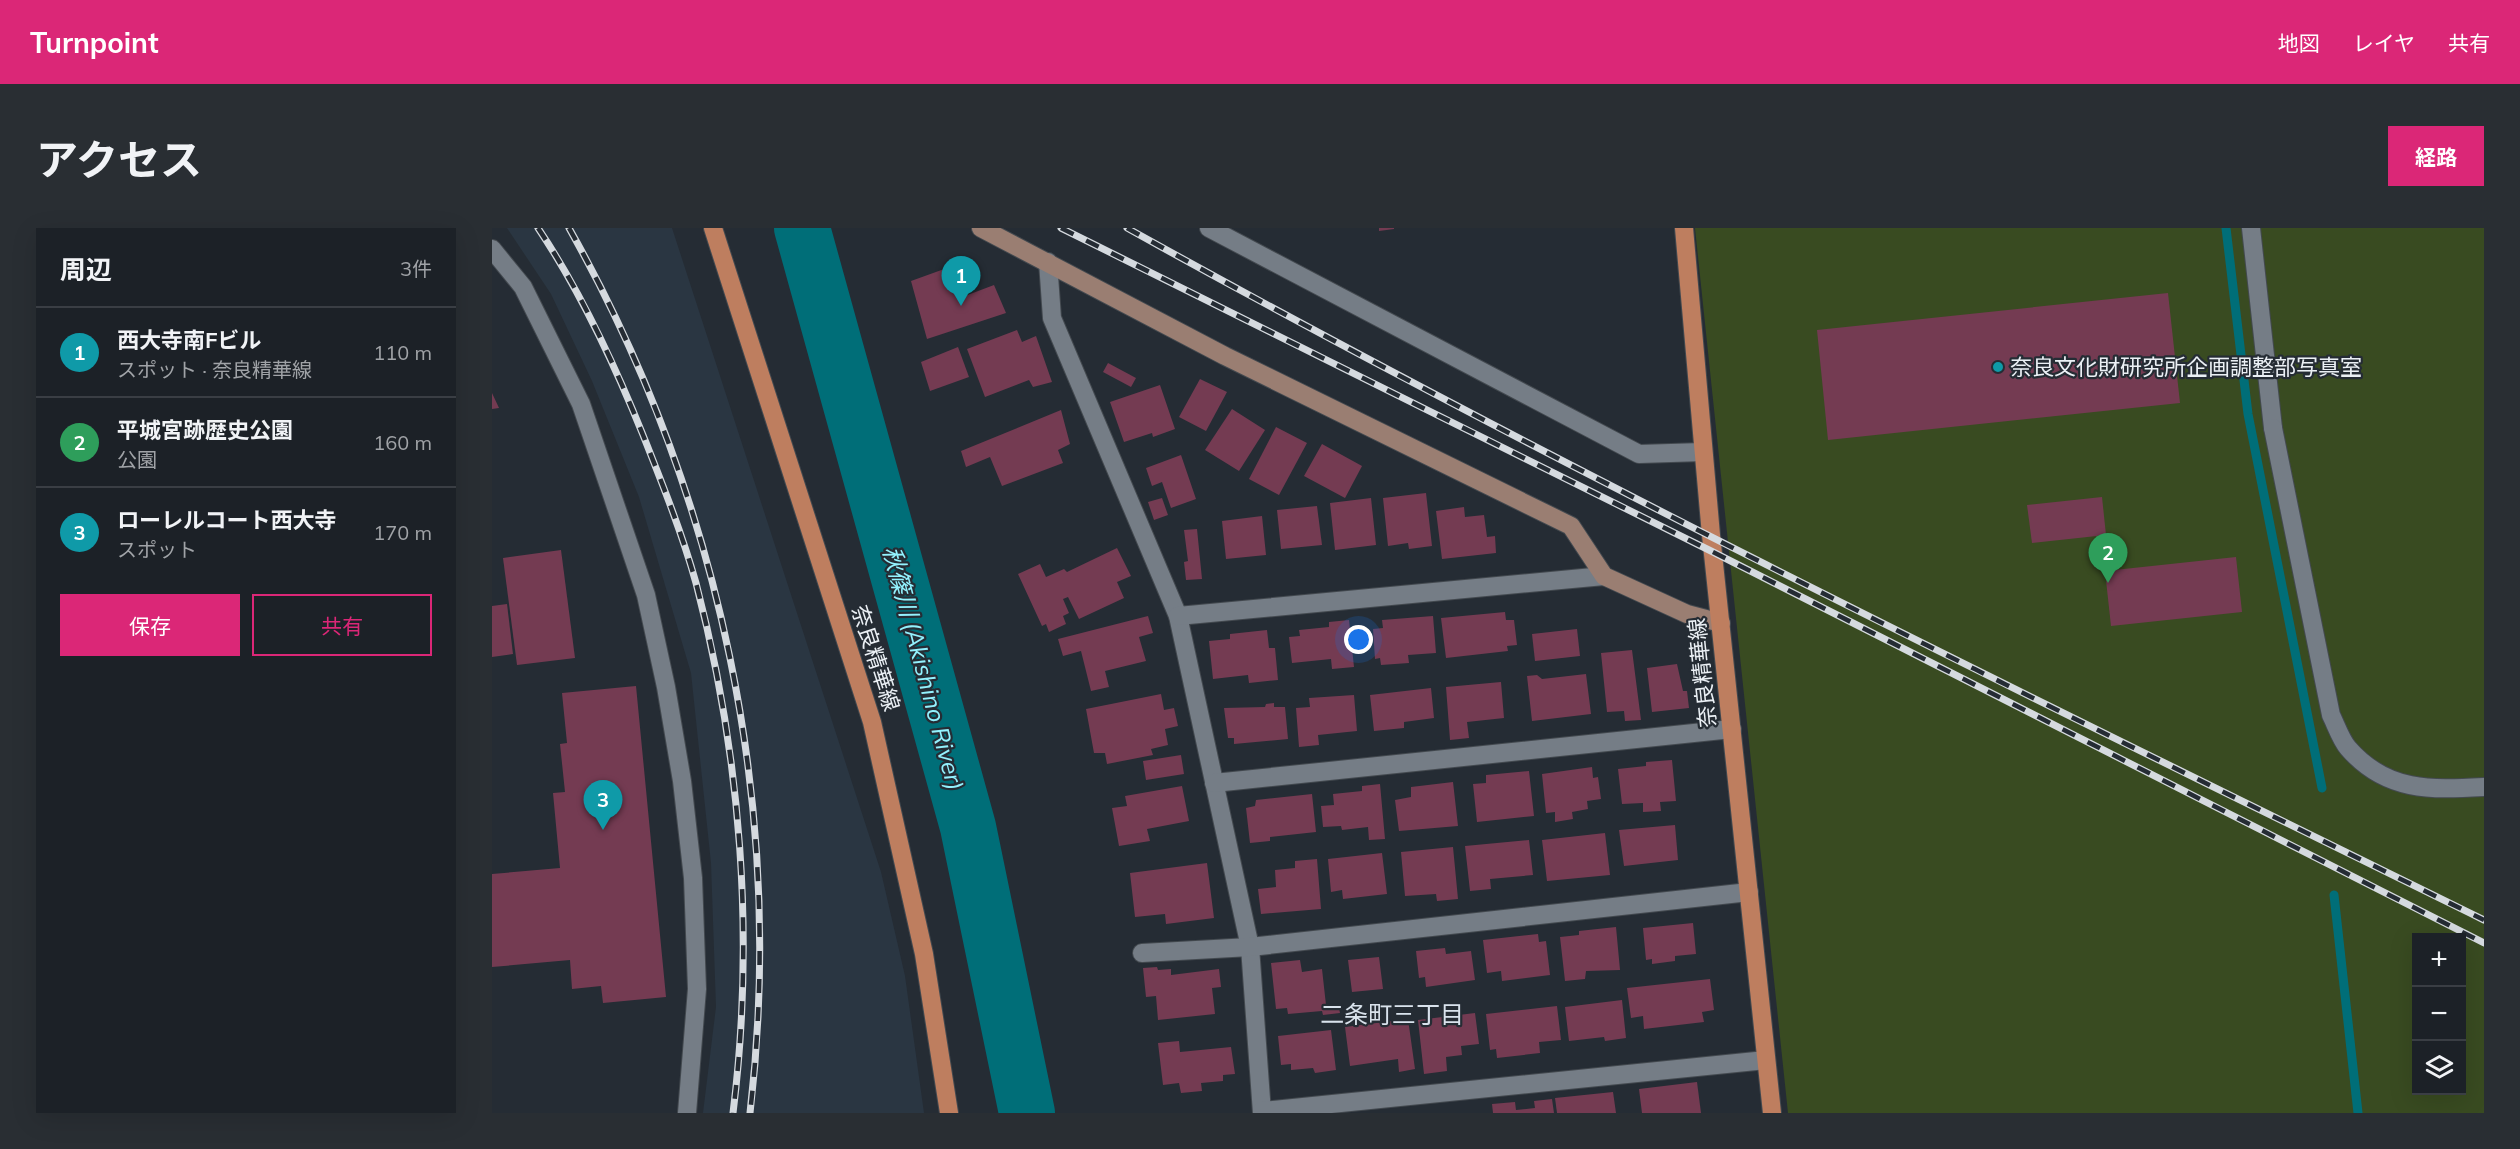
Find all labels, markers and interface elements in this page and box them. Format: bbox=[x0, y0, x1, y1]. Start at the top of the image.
text: Turnpoint bbox=[30, 25, 159, 60]
text: 地図 bbox=[2278, 30, 2320, 56]
text: レイヤ bbox=[2353, 30, 2415, 56]
text: 共有 bbox=[2448, 30, 2490, 56]
button: 経路 bbox=[2388, 126, 2484, 186]
text: アクセス bbox=[36, 133, 202, 186]
text: 周辺 bbox=[60, 253, 112, 286]
text: 3件 bbox=[400, 256, 432, 281]
pin: 1 bbox=[942, 256, 980, 306]
text: 西大寺南Fビル bbox=[117, 326, 262, 354]
text: 1 bbox=[74, 340, 86, 365]
text: 110 m bbox=[373, 340, 432, 365]
place label: 奈良文化財研究所企画調整部写真室 bbox=[2010, 353, 2362, 381]
text: スポット · 奈良精華線 bbox=[117, 357, 312, 382]
marker: 奈良文化財研究所企画調整部写真室 bbox=[1991, 360, 2005, 374]
text: 平城宮跡歴史公園 bbox=[117, 416, 293, 444]
text: 2 bbox=[74, 430, 86, 455]
text: 160 m bbox=[373, 430, 432, 455]
text: 公園 bbox=[117, 447, 157, 472]
text: ローレルコート西大寺 bbox=[117, 506, 337, 534]
text: 3 bbox=[74, 520, 86, 545]
text: 170 m bbox=[373, 520, 432, 545]
pin: 2 bbox=[2088, 534, 2128, 583]
text: スポット bbox=[117, 537, 197, 562]
water label: 秋篠川 (Akishino River) bbox=[877, 543, 971, 793]
button: 保存 bbox=[60, 594, 240, 656]
button: 共有 bbox=[252, 594, 432, 656]
street label: 奈良精華線 bbox=[846, 601, 906, 715]
street label: 奈良精華線 bbox=[1682, 617, 1722, 729]
your location bbox=[1344, 625, 1373, 654]
pin: 3 bbox=[584, 780, 622, 830]
map controls bbox=[2412, 933, 2466, 1095]
button: + bbox=[2412, 933, 2466, 987]
button: − bbox=[2412, 987, 2466, 1041]
district label: 二条町三丁目 bbox=[1320, 999, 1464, 1029]
button: layers bbox=[2412, 1041, 2466, 1095]

